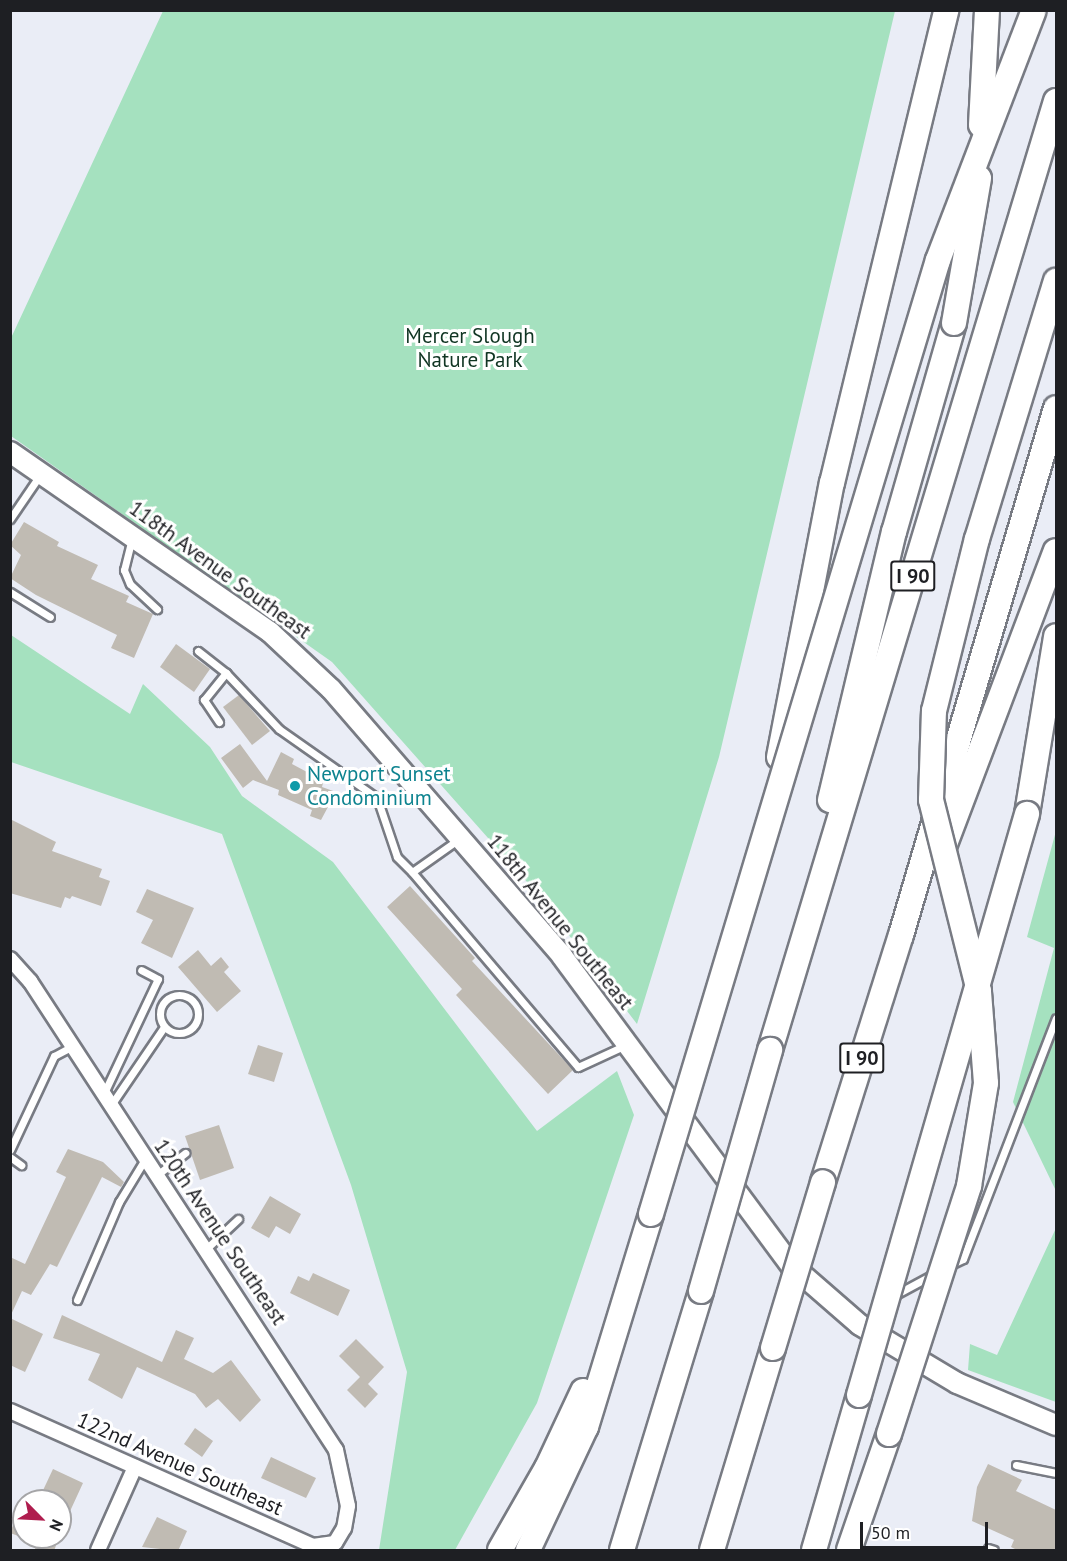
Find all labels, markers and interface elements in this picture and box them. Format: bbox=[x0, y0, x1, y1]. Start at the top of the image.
park label: Mercer Slough Nature Park bbox=[405, 323, 535, 373]
street label: 118th Avenue Southeast bbox=[124, 495, 316, 645]
road number: I 90 bbox=[889, 559, 937, 593]
place label: Newport Sunset Condominium bbox=[307, 761, 451, 811]
marker: Newport Sunset Condominium bbox=[288, 779, 302, 793]
street label: 118th Avenue Southeast bbox=[481, 829, 639, 1015]
road number: I 90 bbox=[838, 1041, 886, 1075]
street label: 120th Avenue Southeast bbox=[148, 1134, 292, 1330]
street label: 122nd Avenue Southeast bbox=[73, 1407, 287, 1521]
north arrow bbox=[12, 1489, 72, 1549]
scale bar bbox=[863, 1510, 990, 1548]
text: N bbox=[45, 1517, 68, 1534]
text: 50 m bbox=[871, 1521, 910, 1544]

